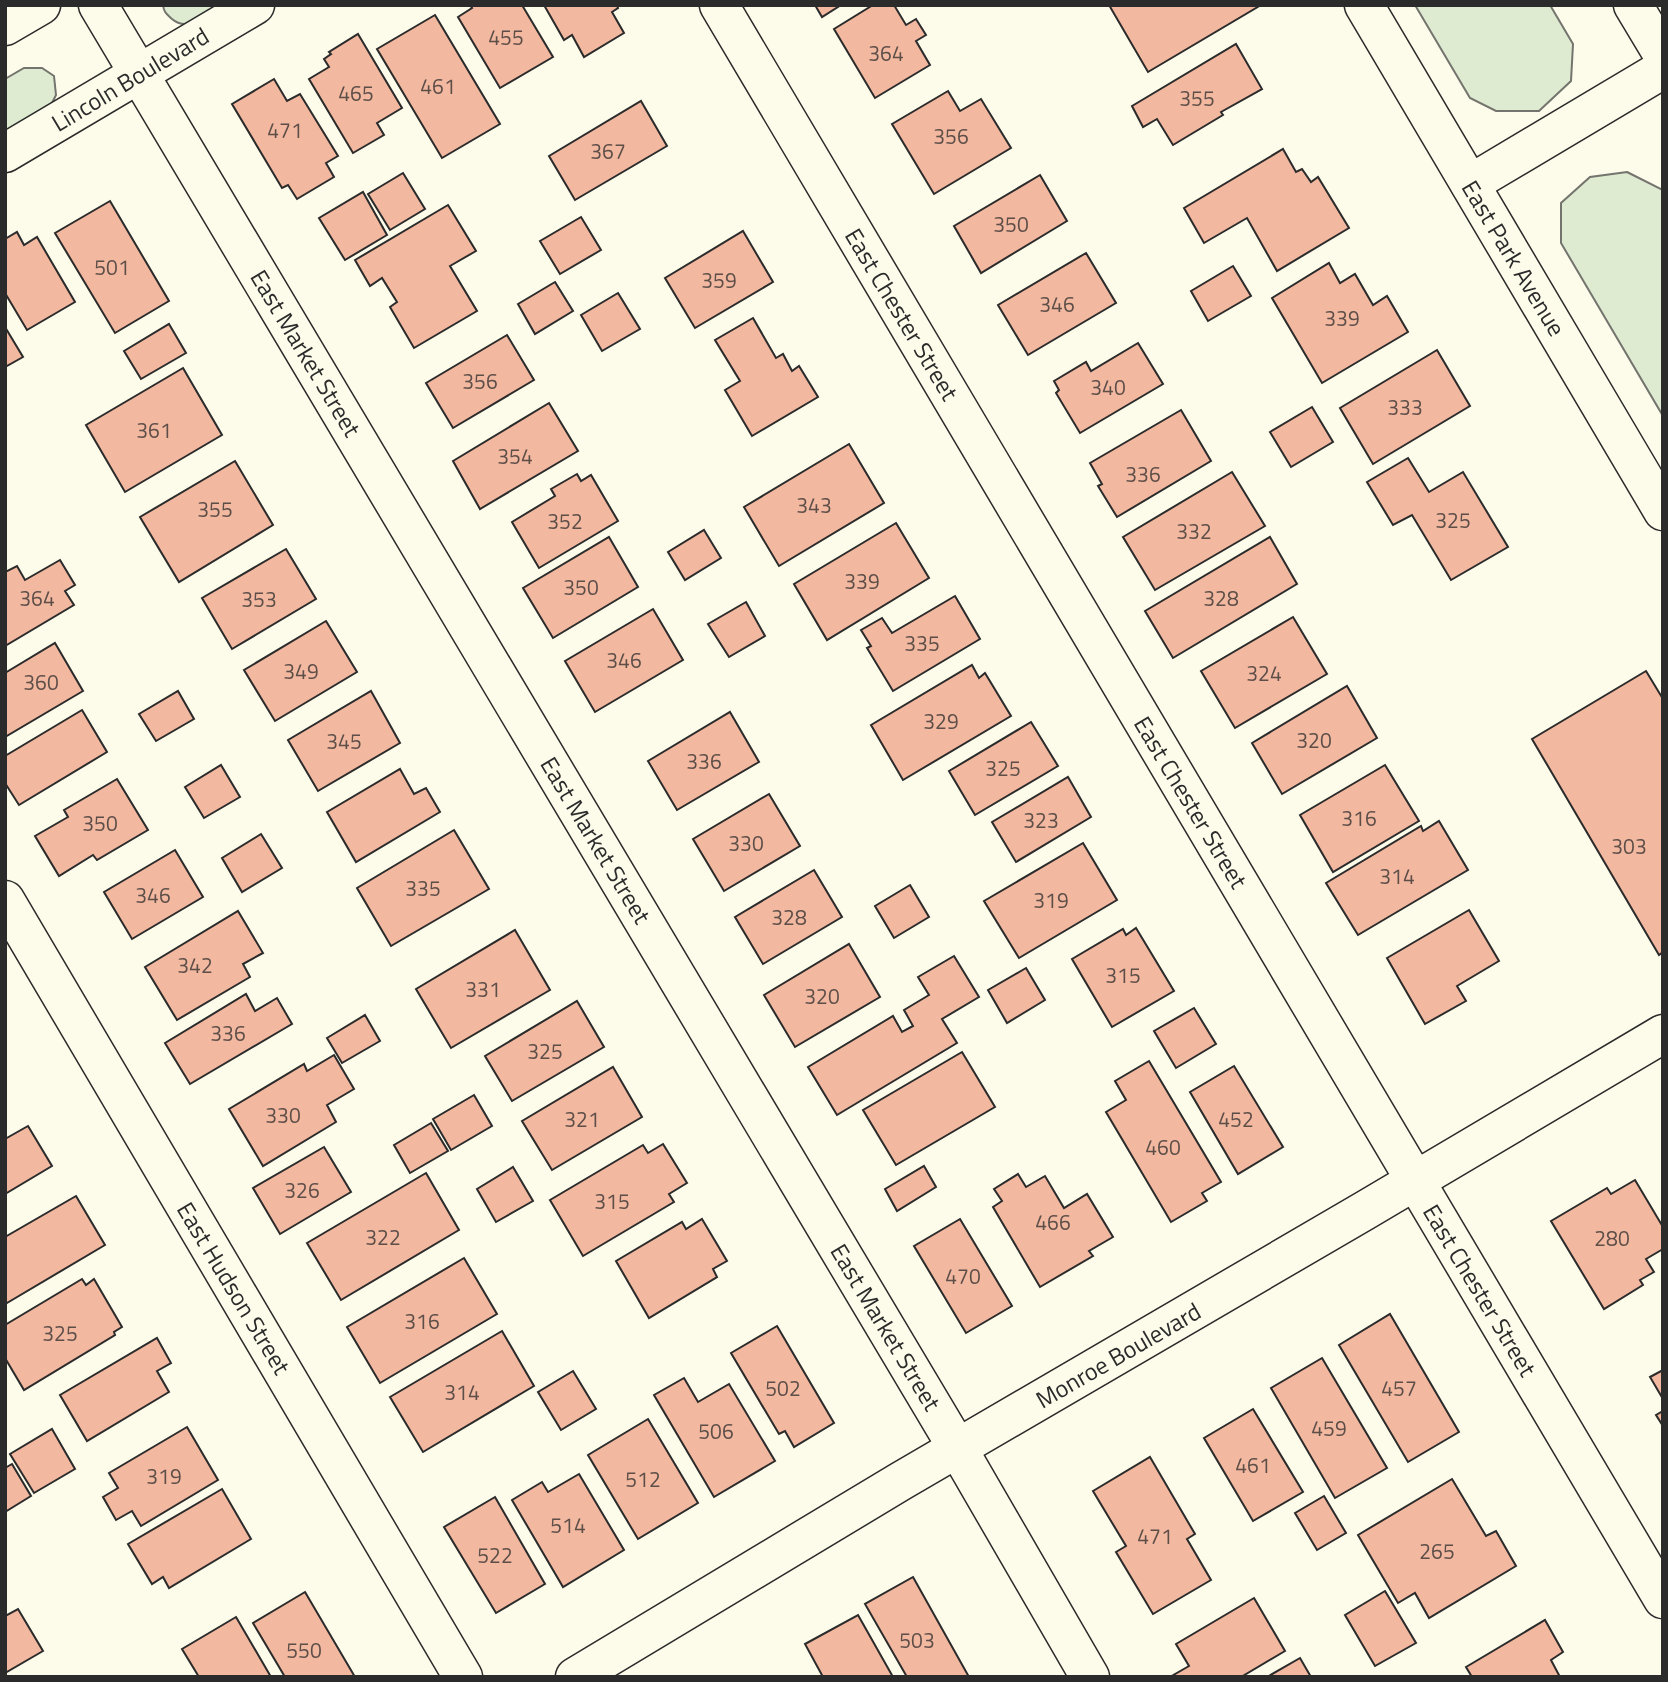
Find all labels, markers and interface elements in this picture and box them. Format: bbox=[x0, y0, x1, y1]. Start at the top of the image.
street label: Lincoln Boulevard bbox=[44, 18, 216, 140]
house number: 455 bbox=[488, 21, 524, 53]
house number: 364 bbox=[868, 37, 904, 69]
house number: 461 bbox=[420, 70, 456, 102]
house number: 465 bbox=[338, 77, 374, 109]
house number: 355 bbox=[1179, 82, 1215, 114]
house number: 471 bbox=[267, 114, 303, 146]
house number: 356 bbox=[933, 120, 969, 152]
house number: 367 bbox=[590, 135, 626, 167]
street label: East Park Avenue bbox=[1453, 173, 1575, 343]
house number: 350 bbox=[993, 208, 1029, 240]
street label: East Chester Street bbox=[836, 221, 968, 407]
house number: 501 bbox=[94, 251, 130, 283]
street label: East Market Street bbox=[242, 263, 371, 444]
house number: 359 bbox=[701, 264, 737, 296]
house number: 346 bbox=[1039, 288, 1075, 320]
house number: 339 bbox=[1324, 302, 1360, 334]
house number: 356 bbox=[462, 365, 498, 397]
house number: 340 bbox=[1090, 371, 1126, 403]
house number: 333 bbox=[1387, 391, 1423, 423]
house number: 361 bbox=[136, 414, 172, 446]
house number: 354 bbox=[497, 440, 533, 472]
house number: 336 bbox=[1125, 458, 1161, 490]
house number: 343 bbox=[796, 489, 832, 521]
house number: 355 bbox=[197, 493, 233, 525]
house number: 325 bbox=[1435, 504, 1471, 536]
house number: 352 bbox=[547, 505, 583, 537]
house number: 332 bbox=[1176, 515, 1212, 547]
house number: 339 bbox=[844, 565, 880, 597]
house number: 350 bbox=[563, 571, 599, 603]
house number: 364 bbox=[19, 582, 55, 614]
house number: 328 bbox=[1203, 582, 1239, 614]
house number: 353 bbox=[241, 583, 277, 615]
house number: 335 bbox=[904, 627, 940, 659]
house number: 346 bbox=[606, 644, 642, 676]
house number: 349 bbox=[283, 655, 319, 687]
house number: 324 bbox=[1246, 657, 1282, 689]
house number: 360 bbox=[23, 666, 59, 698]
house number: 329 bbox=[923, 705, 959, 737]
street label: East Chester Street bbox=[1125, 709, 1257, 895]
house number: 320 bbox=[1296, 724, 1332, 756]
house number: 345 bbox=[326, 725, 362, 757]
house number: 336 bbox=[686, 745, 722, 777]
street label: East Market Street bbox=[532, 750, 661, 931]
house number: 325 bbox=[985, 752, 1021, 784]
house number: 316 bbox=[1341, 802, 1377, 834]
house number: 323 bbox=[1023, 804, 1059, 836]
house number: 350 bbox=[82, 807, 118, 839]
house number: 330 bbox=[728, 827, 764, 859]
house number: 303 bbox=[1611, 830, 1647, 862]
house number: 314 bbox=[1379, 860, 1415, 892]
house number: 335 bbox=[405, 872, 441, 904]
house number: 346 bbox=[135, 879, 171, 911]
house number: 319 bbox=[1033, 884, 1069, 916]
house number: 328 bbox=[771, 901, 807, 933]
house number: 342 bbox=[177, 949, 213, 981]
house number: 315 bbox=[1105, 959, 1141, 991]
house number: 331 bbox=[465, 973, 501, 1005]
house number: 320 bbox=[804, 980, 840, 1012]
house number: 336 bbox=[210, 1017, 246, 1049]
house number: 325 bbox=[527, 1035, 563, 1067]
house number: 330 bbox=[265, 1099, 301, 1131]
house number: 321 bbox=[564, 1103, 600, 1135]
house number: 452 bbox=[1218, 1103, 1254, 1135]
house number: 460 bbox=[1145, 1131, 1181, 1163]
house number: 326 bbox=[284, 1174, 320, 1206]
house number: 315 bbox=[594, 1185, 630, 1217]
street label: East Hudson Street bbox=[168, 1195, 300, 1382]
street label: East Chester Street bbox=[1414, 1197, 1546, 1383]
house number: 466 bbox=[1035, 1206, 1071, 1238]
house number: 322 bbox=[365, 1221, 401, 1253]
house number: 280 bbox=[1594, 1222, 1630, 1254]
street label: East Market Street bbox=[822, 1237, 951, 1418]
house number: 470 bbox=[945, 1260, 981, 1292]
street label: Monroe Boulevard bbox=[1029, 1293, 1207, 1417]
house number: 316 bbox=[404, 1305, 440, 1337]
house number: 325 bbox=[42, 1317, 78, 1349]
house number: 502 bbox=[765, 1372, 801, 1404]
house number: 457 bbox=[1381, 1372, 1417, 1404]
house number: 314 bbox=[444, 1376, 480, 1408]
house number: 459 bbox=[1311, 1412, 1347, 1444]
house number: 506 bbox=[698, 1415, 734, 1447]
house number: 461 bbox=[1235, 1449, 1271, 1481]
house number: 319 bbox=[146, 1460, 182, 1492]
house number: 512 bbox=[625, 1463, 661, 1495]
house number: 514 bbox=[550, 1509, 586, 1541]
house number: 471 bbox=[1137, 1520, 1173, 1552]
house number: 265 bbox=[1419, 1535, 1455, 1567]
house number: 522 bbox=[477, 1539, 513, 1571]
house number: 503 bbox=[899, 1624, 935, 1656]
house number: 550 bbox=[286, 1634, 322, 1666]

